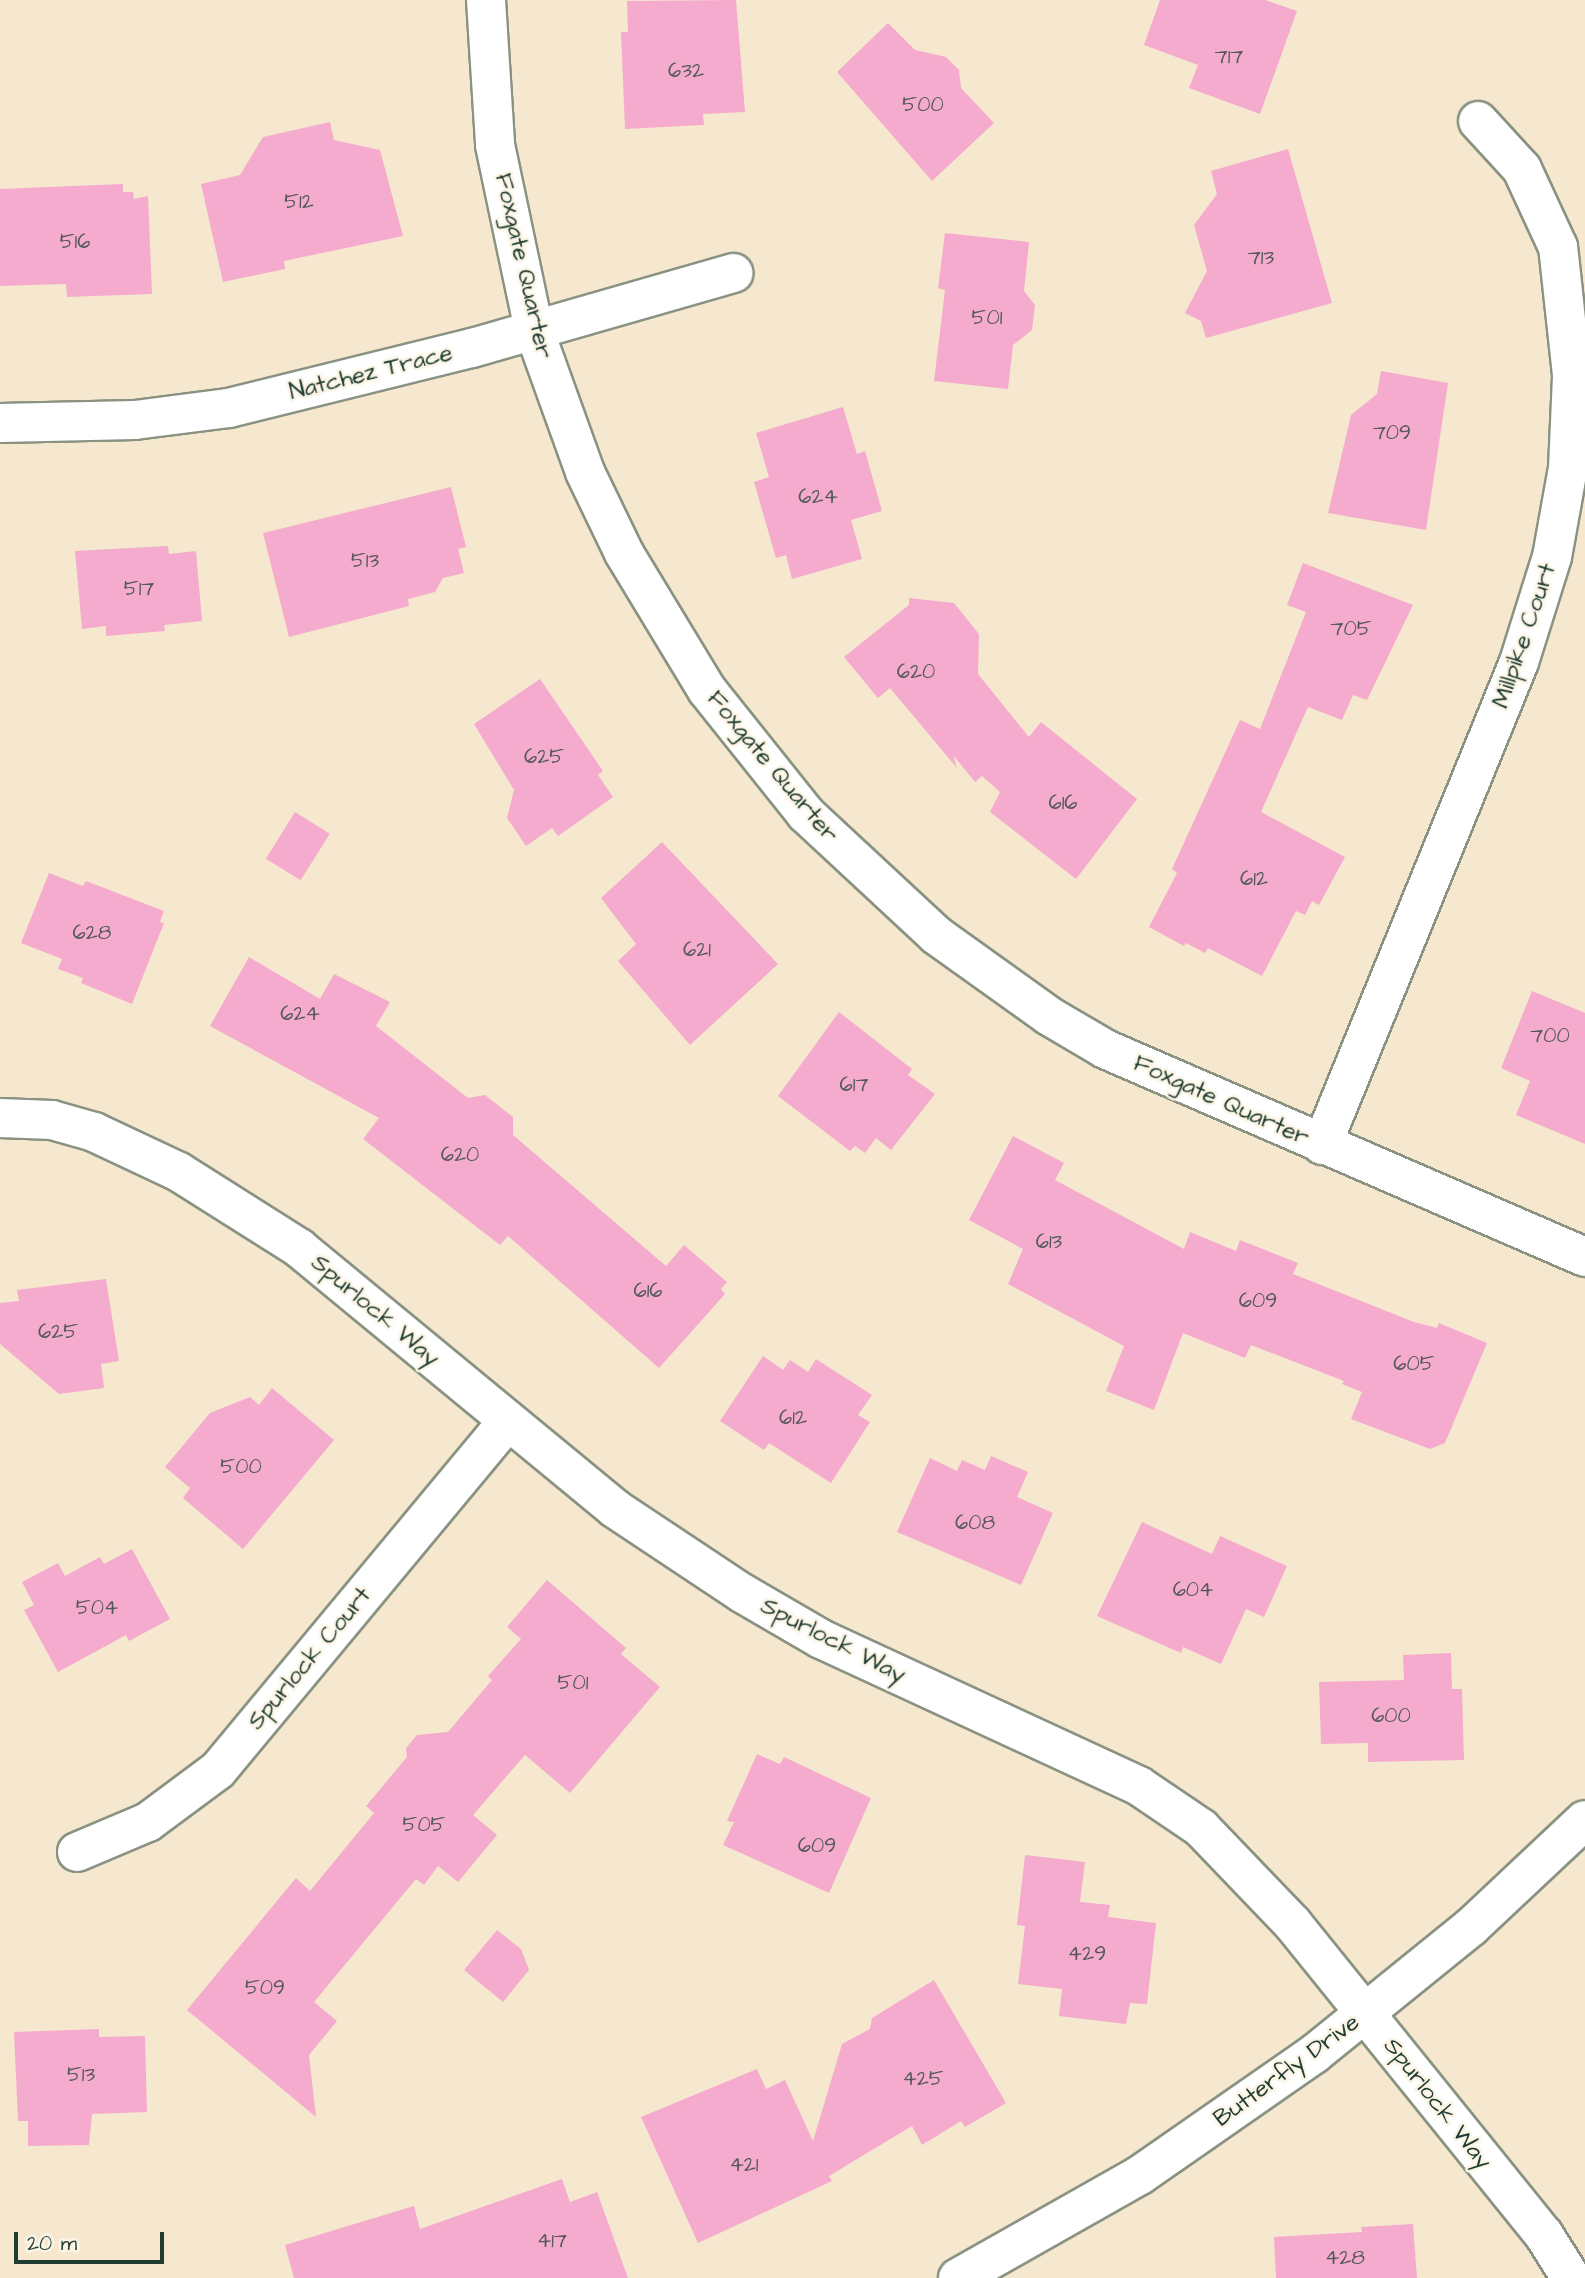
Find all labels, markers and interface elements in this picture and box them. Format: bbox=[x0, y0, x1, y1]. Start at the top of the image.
house number: 717 bbox=[1215, 44, 1243, 70]
house number: 632 bbox=[668, 58, 704, 84]
house number: 500 bbox=[902, 92, 944, 118]
street label: Foxgate Quarter bbox=[488, 171, 558, 361]
house number: 512 bbox=[284, 189, 314, 215]
house number: 516 bbox=[60, 229, 90, 255]
house number: 713 bbox=[1248, 245, 1274, 271]
house number: 501 bbox=[972, 305, 1002, 331]
street label: Natchez Trace bbox=[286, 339, 456, 407]
house number: 709 bbox=[1373, 420, 1411, 446]
house number: 624 bbox=[798, 484, 838, 510]
house number: 513 bbox=[351, 548, 379, 574]
street label: Millpike Court bbox=[1487, 560, 1563, 712]
house number: 517 bbox=[124, 576, 154, 602]
house number: 705 bbox=[1330, 616, 1372, 642]
house number: 620 bbox=[897, 659, 935, 685]
street label: Foxgate Quarter bbox=[700, 685, 844, 849]
house number: 625 bbox=[524, 744, 564, 770]
house number: 616 bbox=[1048, 790, 1078, 816]
house number: 612 bbox=[1240, 866, 1268, 892]
house number: 628 bbox=[73, 920, 111, 946]
house number: 621 bbox=[683, 937, 711, 963]
house number: 624 bbox=[280, 1001, 320, 1027]
house number: 700 bbox=[1530, 1023, 1570, 1049]
street label: Foxgate Quarter bbox=[1129, 1049, 1313, 1153]
house number: 617 bbox=[840, 1072, 868, 1098]
house number: 620 bbox=[441, 1142, 479, 1168]
house number: 613 bbox=[1036, 1229, 1062, 1255]
street label: Spurlock Way bbox=[305, 1249, 445, 1373]
house number: 616 bbox=[633, 1278, 663, 1304]
house number: 609 bbox=[1239, 1288, 1277, 1314]
house number: 625 bbox=[38, 1319, 78, 1345]
house number: 605 bbox=[1393, 1351, 1435, 1377]
house number: 612 bbox=[779, 1405, 807, 1431]
house number: 500 bbox=[220, 1454, 262, 1480]
house number: 608 bbox=[955, 1510, 995, 1536]
house number: 604 bbox=[1173, 1577, 1213, 1603]
street label: Spurlock Court bbox=[242, 1582, 378, 1736]
street label: Spurlock Way bbox=[756, 1592, 910, 1690]
house number: 504 bbox=[76, 1595, 118, 1621]
house number: 501 bbox=[558, 1670, 588, 1696]
house number: 600 bbox=[1371, 1703, 1411, 1729]
house number: 505 bbox=[403, 1812, 445, 1838]
house number: 609 bbox=[798, 1833, 836, 1859]
house number: 429 bbox=[1068, 1941, 1106, 1967]
house number: 509 bbox=[245, 1975, 285, 2001]
street label: Butterfly Drive bbox=[1208, 2008, 1366, 2134]
street label: Spurlock Way bbox=[1377, 2032, 1497, 2176]
house number: 513 bbox=[67, 2062, 95, 2088]
house number: 425 bbox=[902, 2066, 944, 2092]
house number: 421 bbox=[730, 2152, 758, 2178]
scale bar bbox=[18, 2218, 168, 2262]
house number: 417 bbox=[537, 2228, 567, 2254]
text: 20 m bbox=[27, 2229, 77, 2258]
house number: 428 bbox=[1325, 2245, 1365, 2271]

